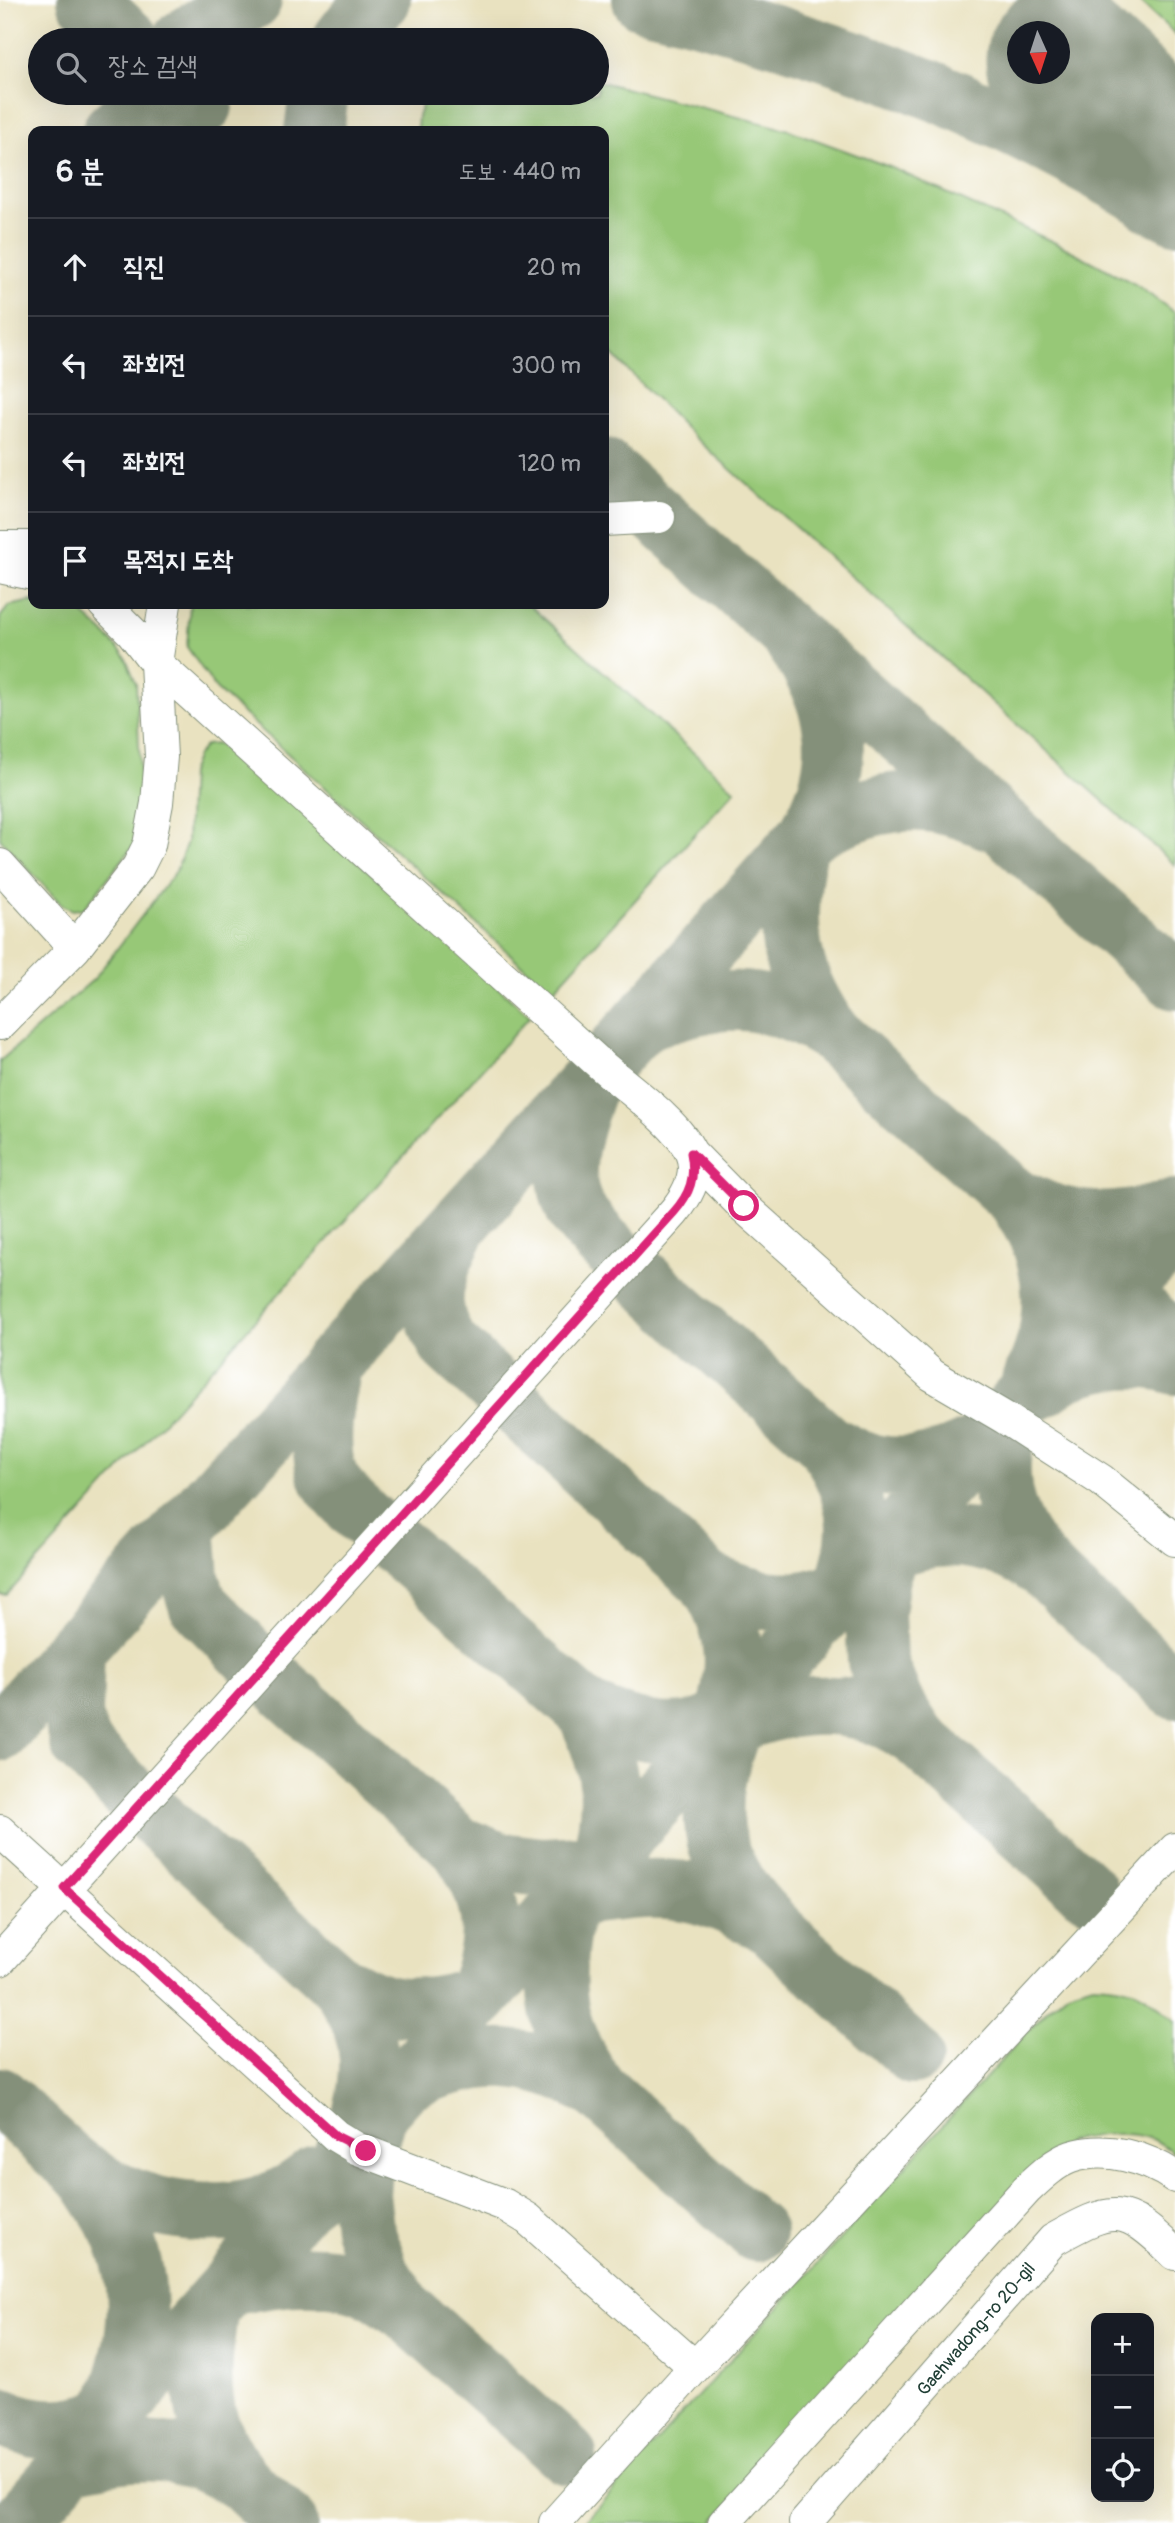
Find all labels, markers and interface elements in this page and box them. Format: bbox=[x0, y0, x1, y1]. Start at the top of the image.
north arrow bbox=[1007, 21, 1070, 84]
search box bbox=[28, 28, 609, 105]
icon: search bbox=[52, 48, 90, 86]
text: 장소 검색 bbox=[108, 50, 197, 82]
text: 6 분 bbox=[56, 153, 104, 190]
text: 도보 · 440 m bbox=[459, 157, 581, 186]
icon: ahead bbox=[56, 248, 94, 286]
text: 직진 bbox=[123, 251, 165, 283]
text: 20 m bbox=[527, 253, 581, 282]
icon: left bbox=[56, 346, 94, 384]
text: 좌회전 bbox=[123, 349, 186, 381]
text: 300 m bbox=[511, 351, 581, 380]
icon: left bbox=[56, 444, 94, 482]
text: 좌회전 bbox=[123, 447, 186, 479]
text: 120 m bbox=[518, 449, 581, 478]
icon: arrive bbox=[56, 542, 94, 580]
text: 목적지 도착 bbox=[123, 545, 233, 577]
route start bbox=[728, 1190, 759, 1221]
route end bbox=[350, 2135, 381, 2166]
street label: Gaehwadong-ro 20-gil bbox=[912, 2258, 1041, 2401]
map controls bbox=[1091, 2313, 1154, 2502]
button: + bbox=[1091, 2313, 1154, 2376]
button: − bbox=[1091, 2376, 1154, 2439]
button: locate bbox=[1091, 2439, 1154, 2502]

